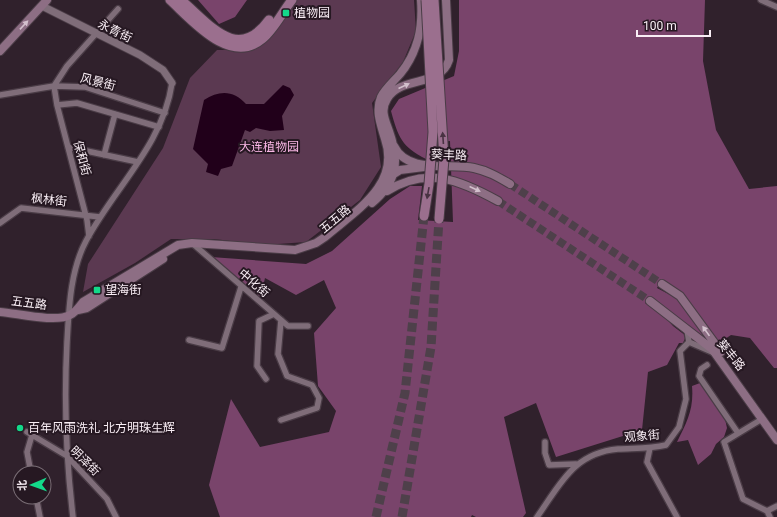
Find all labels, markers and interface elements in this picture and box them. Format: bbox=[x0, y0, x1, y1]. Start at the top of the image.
place label: 植物园 bbox=[294, 6, 330, 20]
marker: 植物园 bbox=[281, 8, 291, 18]
scale bar bbox=[637, 12, 710, 38]
street label: 永青街 bbox=[96, 17, 134, 45]
text: 100 m bbox=[643, 19, 677, 33]
one-way arrow bbox=[19, 20, 28, 30]
street label: 风景街 bbox=[79, 71, 117, 93]
one-way arrow bbox=[398, 83, 409, 89]
one-way arrow bbox=[439, 132, 446, 144]
street label: 保和街 bbox=[71, 139, 93, 177]
park label: 大连植物园 bbox=[239, 140, 299, 154]
street label: 葵丰路 bbox=[431, 147, 467, 163]
one-way arrow bbox=[425, 186, 431, 199]
one-way arrow bbox=[469, 186, 481, 192]
street label: 枫林街 bbox=[30, 191, 68, 209]
street label: 五五路 bbox=[317, 202, 353, 236]
street label: 中化街 bbox=[236, 266, 272, 300]
place label: 望海街 bbox=[105, 283, 141, 297]
marker: 望海街 bbox=[92, 285, 102, 295]
street label: 五五路 bbox=[10, 294, 48, 312]
one-way arrow bbox=[702, 326, 710, 336]
street label: 葵丰路 bbox=[714, 337, 748, 373]
place label: 百年风雨洗礼 北方明珠生辉 bbox=[28, 421, 175, 435]
marker: 百年风雨洗礼 北方明珠生辉 bbox=[15, 423, 25, 433]
street label: 观象街 bbox=[623, 427, 661, 445]
street label: 明泽街 bbox=[67, 443, 103, 479]
north arrow bbox=[12, 465, 52, 505]
text: 北 bbox=[16, 480, 29, 491]

